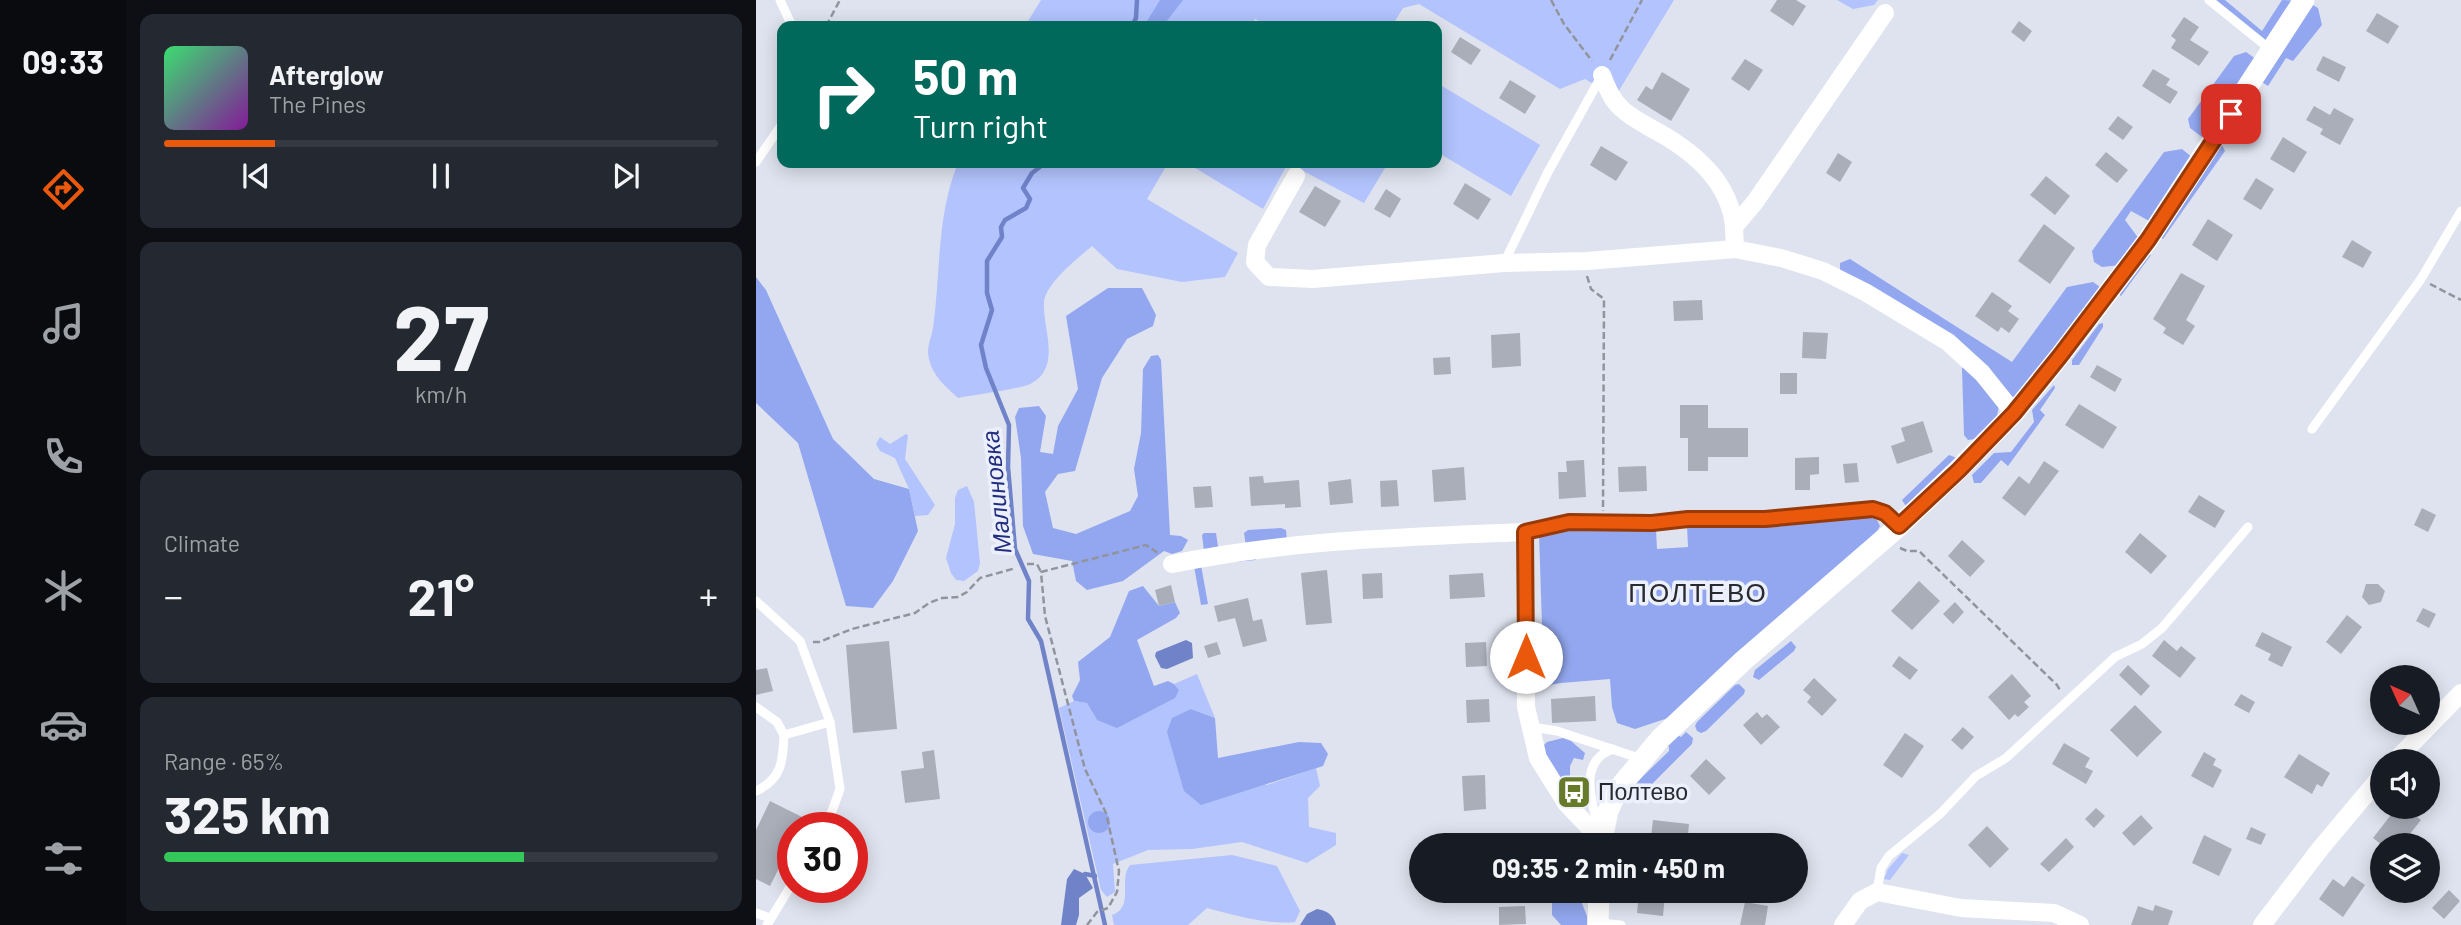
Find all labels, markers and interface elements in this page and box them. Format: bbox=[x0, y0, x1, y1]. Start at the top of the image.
text: 09:33 bbox=[22, 42, 104, 80]
text: 50 m bbox=[913, 46, 1018, 105]
icon: right bbox=[798, 49, 889, 140]
text: Afterglow bbox=[269, 59, 384, 90]
pin bbox=[2201, 84, 2261, 144]
text: The Pines bbox=[269, 90, 366, 118]
icon: arrive bbox=[2212, 95, 2250, 133]
text: Turn right bbox=[913, 106, 1048, 144]
icon: previous bbox=[237, 157, 275, 195]
icon: pause bbox=[422, 157, 460, 195]
icon: next bbox=[607, 157, 645, 195]
icon: directions bbox=[39, 165, 88, 214]
text: 27 bbox=[393, 280, 489, 389]
icon: music bbox=[39, 299, 88, 348]
text: km/h bbox=[415, 380, 467, 408]
water label: Малиновка bbox=[975, 429, 1016, 555]
icon: phone bbox=[39, 432, 88, 481]
text: Climate bbox=[164, 529, 240, 557]
text: 21° bbox=[408, 564, 474, 626]
icon: climate bbox=[39, 566, 88, 615]
text: − bbox=[164, 572, 183, 618]
text: + bbox=[699, 572, 718, 618]
district label: ПОЛТЕВО bbox=[1628, 576, 1768, 607]
position arrow bbox=[1489, 620, 1563, 694]
north arrow bbox=[2370, 665, 2440, 735]
map controls bbox=[2370, 665, 2440, 903]
icon: car bbox=[39, 700, 88, 749]
text: Range · 65% bbox=[164, 747, 284, 775]
button: sound bbox=[2370, 749, 2440, 819]
bus stop icon: Полтево bbox=[1555, 773, 1593, 811]
place label: Полтево bbox=[1598, 777, 1688, 805]
text: 325 km bbox=[164, 782, 331, 844]
speed limit sign: 30 bbox=[777, 812, 868, 903]
button: layers bbox=[2370, 833, 2440, 903]
icon: filters bbox=[39, 834, 88, 883]
text: 09:35 · 2 min · 450 m bbox=[1492, 852, 1725, 883]

